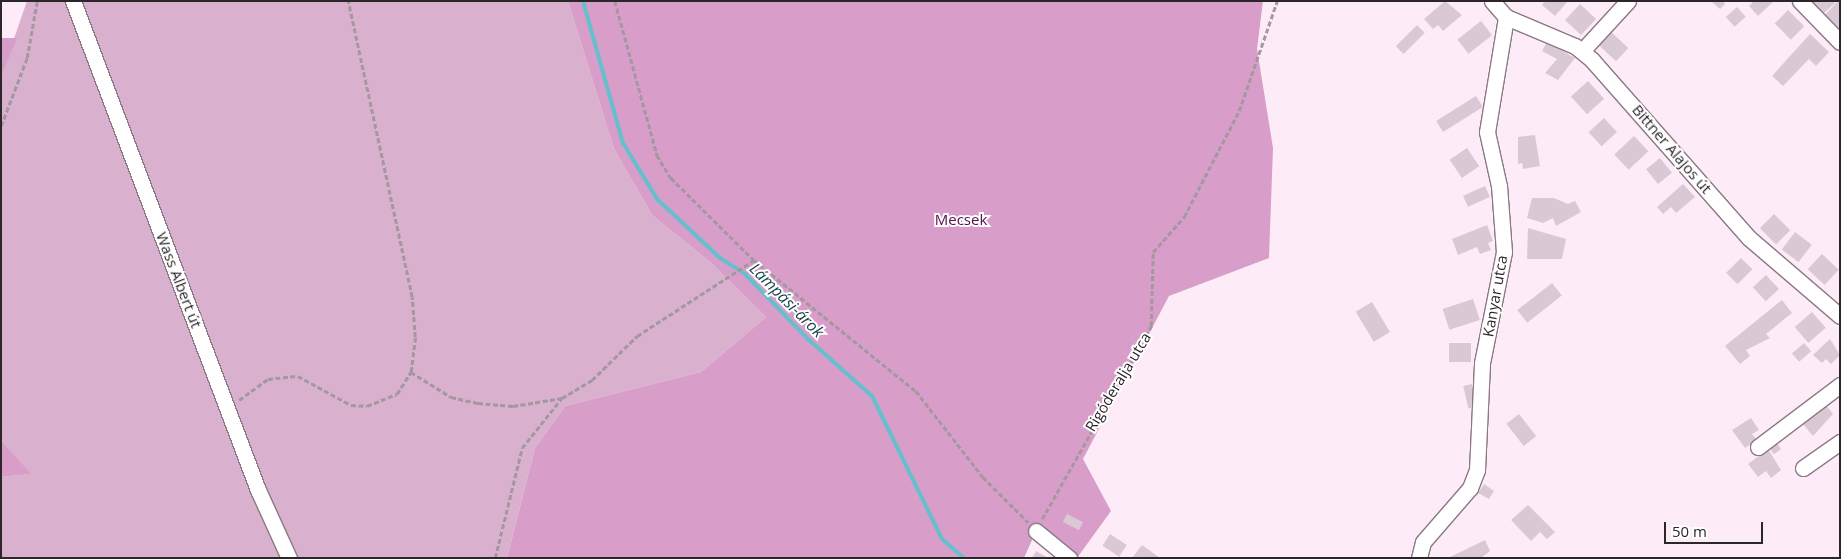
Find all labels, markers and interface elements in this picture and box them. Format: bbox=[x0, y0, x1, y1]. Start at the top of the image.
street label: Bittner Alajos út bbox=[1629, 101, 1715, 197]
park label: Mecsek bbox=[935, 211, 987, 229]
street label: Wass Albert út bbox=[152, 230, 206, 330]
street label: Kanyar utca bbox=[1479, 254, 1511, 338]
water label: Lámpási-árok bbox=[746, 259, 828, 341]
street label: Rigóderalja utca bbox=[1081, 329, 1155, 435]
scale bar bbox=[1666, 512, 1765, 544]
text: 50 m bbox=[1672, 521, 1707, 541]

